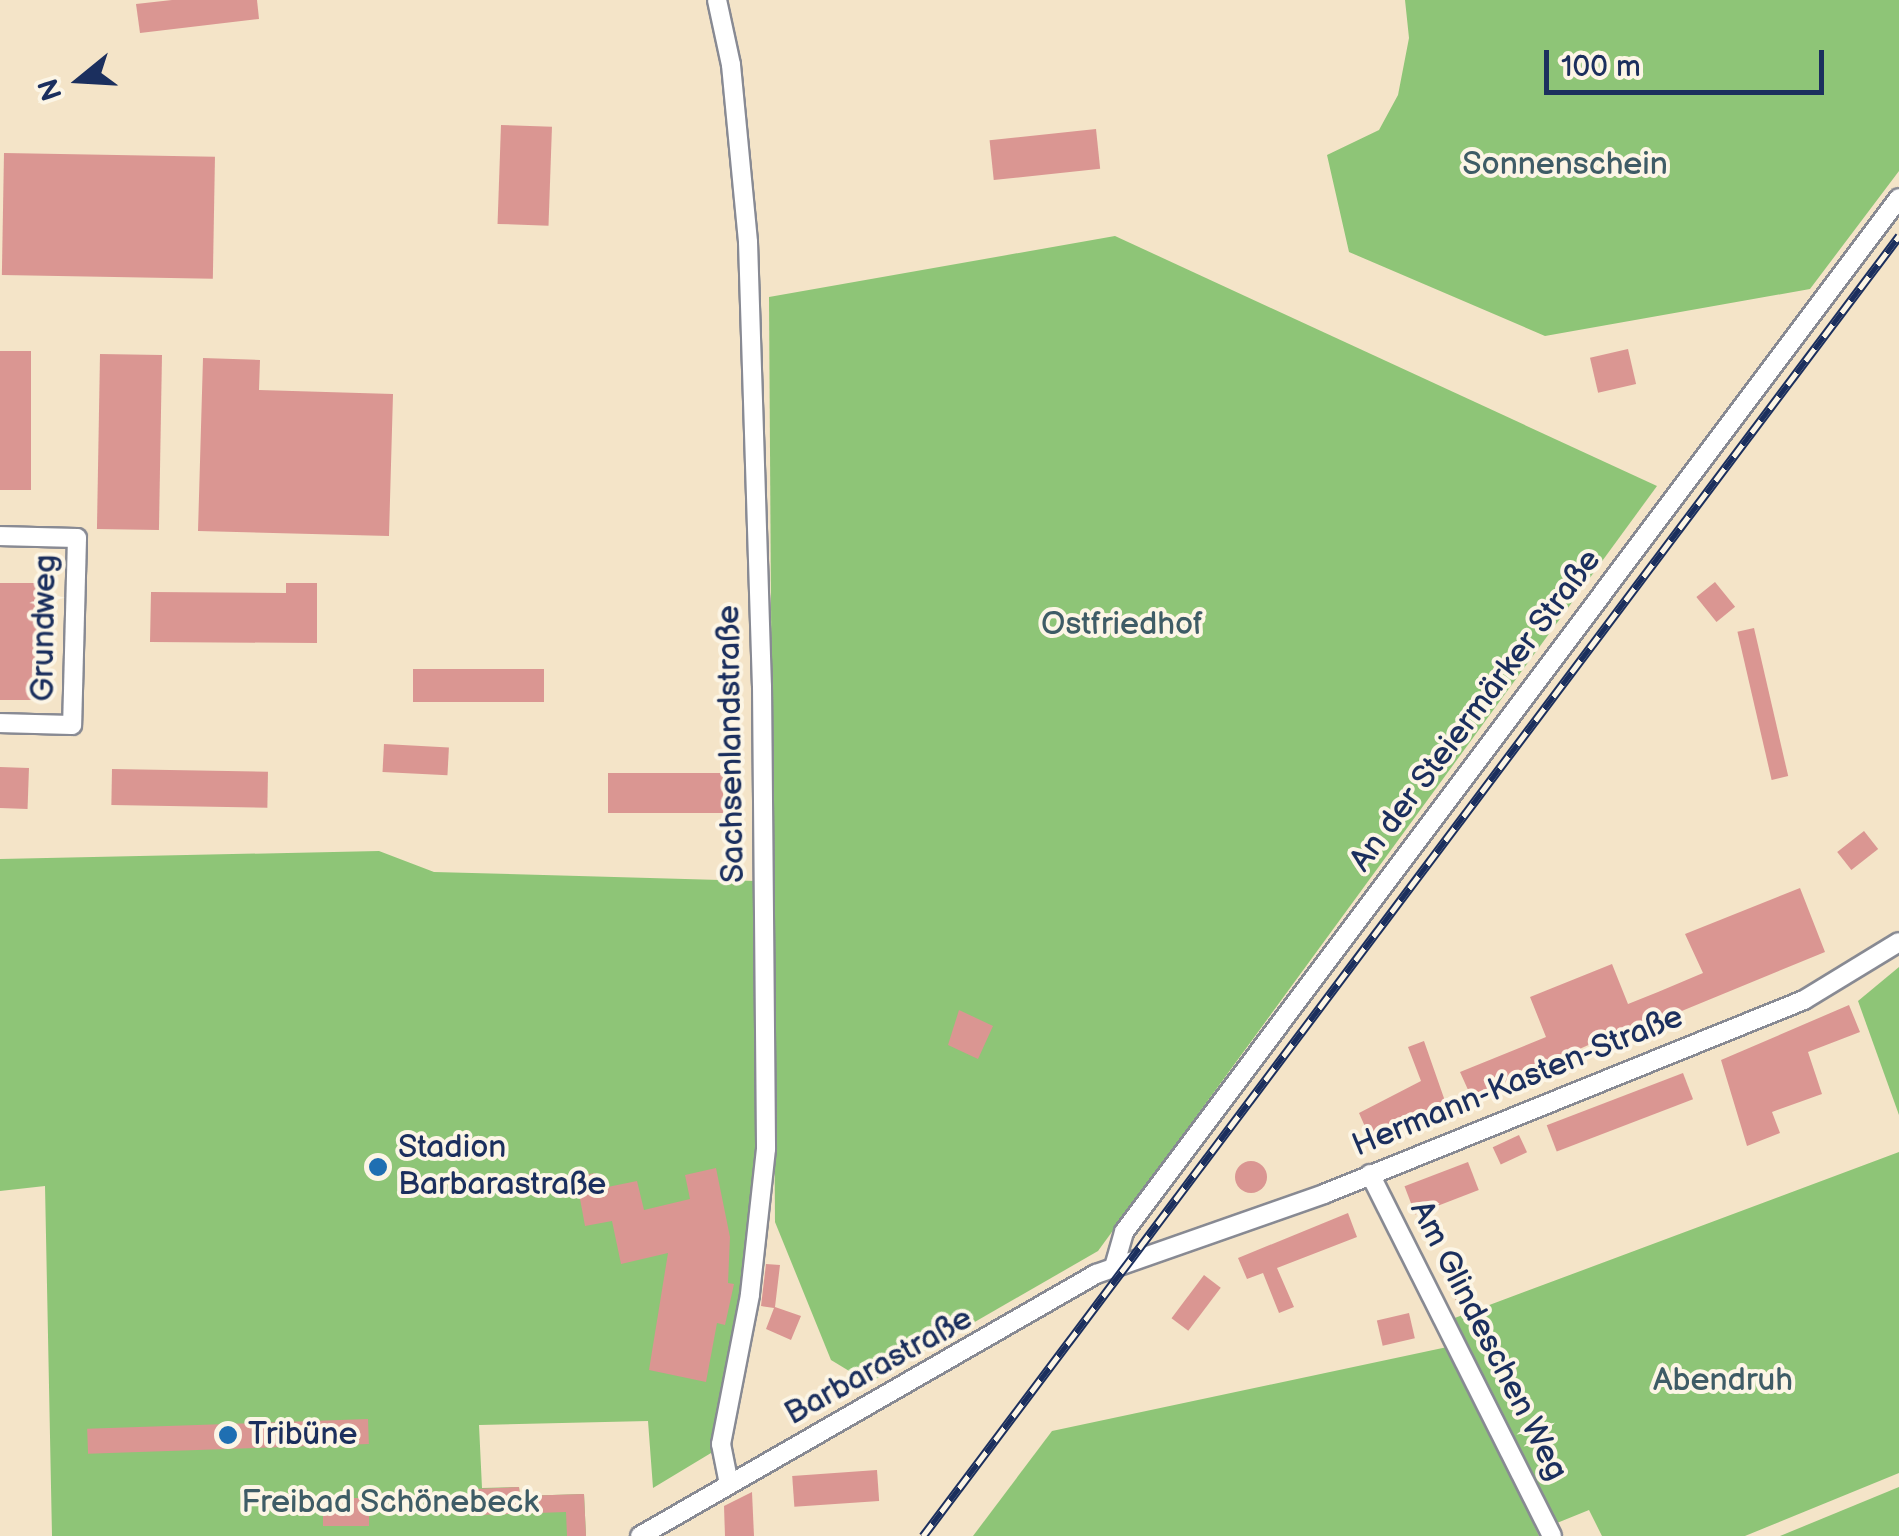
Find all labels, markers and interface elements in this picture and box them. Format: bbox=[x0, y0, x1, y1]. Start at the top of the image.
north arrow bbox=[30, 30, 130, 130]
scale bar bbox=[1549, 30, 1829, 92]
text: 100 m bbox=[1561, 49, 1641, 85]
text: N bbox=[32, 74, 70, 105]
park label: Sonnenschein bbox=[1462, 146, 1668, 184]
street label: An der Steiermärker Straße bbox=[1342, 542, 1610, 880]
street label: Grundweg bbox=[25, 554, 65, 702]
street label: Sachsenlandstraße bbox=[710, 605, 754, 883]
park label: Ostfriedhof bbox=[1041, 606, 1203, 644]
street label: Hermann-Kasten-Straße bbox=[1347, 998, 1689, 1166]
place label: Stadion Barbarastraße bbox=[398, 1130, 606, 1205]
marker: Stadion Barbarastraße bbox=[367, 1156, 389, 1178]
street label: Am Glindeschen Weg bbox=[1401, 1194, 1575, 1488]
street label: Barbarastraße bbox=[779, 1300, 979, 1434]
park label: Abendruh bbox=[1653, 1362, 1793, 1400]
place label: Tribüne bbox=[248, 1416, 357, 1454]
marker: Tribüne bbox=[217, 1424, 239, 1446]
park label: Freibad Schönebeck bbox=[241, 1484, 539, 1522]

